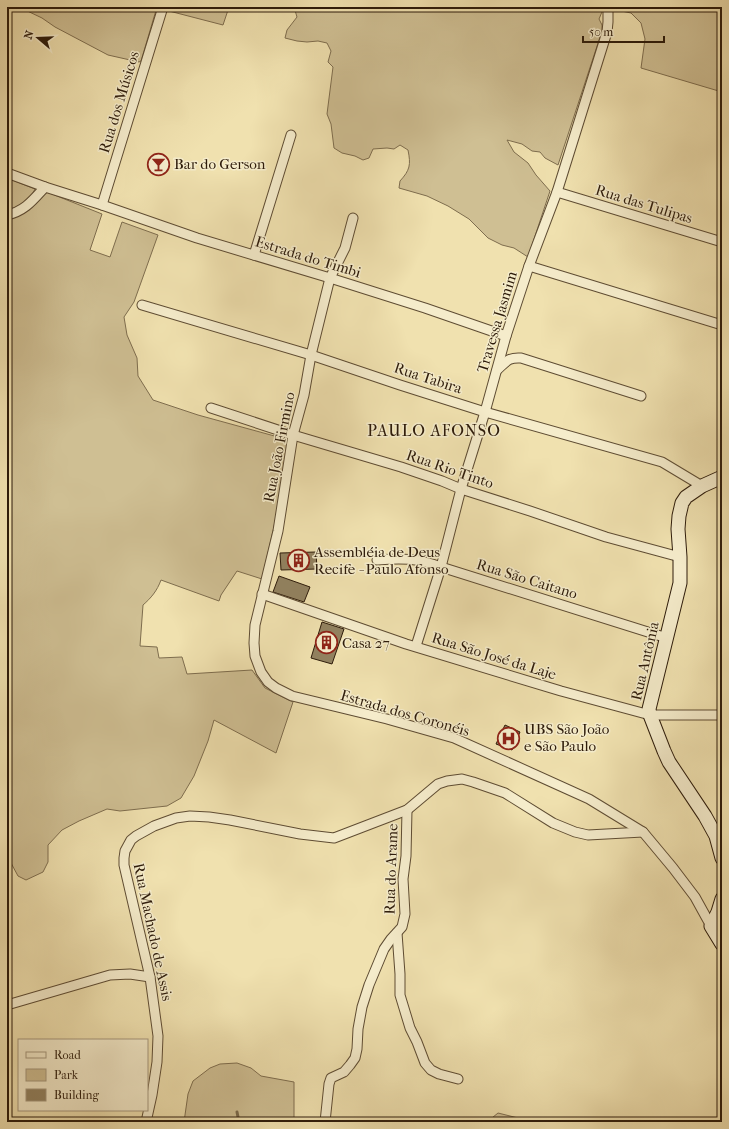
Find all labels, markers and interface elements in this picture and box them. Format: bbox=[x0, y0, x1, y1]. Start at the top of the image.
north arrow bbox=[18, 18, 58, 58]
scale bar bbox=[583, 18, 664, 44]
text: 50 m bbox=[589, 25, 613, 39]
text: N bbox=[22, 28, 37, 41]
street label: Rua dos Músicos bbox=[95, 48, 143, 155]
bar icon: Bar do Gerson bbox=[145, 151, 171, 177]
place label: Bar do Gerson bbox=[174, 155, 266, 173]
street label: Rua das Tulipas bbox=[593, 181, 695, 227]
street label: Estrada do Timbi bbox=[253, 232, 364, 282]
street label: Travessa Jasmim bbox=[473, 269, 521, 375]
street label: Rua Tabira bbox=[392, 359, 465, 398]
street label: Rua João Firmino bbox=[259, 390, 299, 504]
district label: PAULO AFONSO bbox=[367, 421, 501, 440]
street label: Rua Rio Tinto bbox=[404, 446, 496, 492]
place label: Assembléia de Deus Recife - Paulo Afonso bbox=[313, 543, 449, 578]
building icon: Assembléia de Deus Recife - Paulo Afonso bbox=[286, 548, 312, 574]
street label: Rua São Caitano bbox=[474, 555, 580, 603]
street label: Rua Antônia bbox=[627, 619, 663, 702]
street label: Rua São José da Laje bbox=[429, 628, 559, 684]
building icon: Casa 27 bbox=[314, 630, 340, 656]
place label: Casa 27 bbox=[342, 634, 390, 652]
street label: Estrada dos Coronéis bbox=[338, 686, 472, 740]
place label: UBS São João e São Paulo bbox=[524, 720, 610, 755]
hospital icon: UBS São João e São Paulo bbox=[495, 725, 521, 751]
street label: Rua do Arame bbox=[380, 823, 402, 915]
street label: Rua Machado de Assis bbox=[130, 861, 176, 1003]
legend bbox=[18, 1039, 148, 1111]
text: Road bbox=[54, 1048, 81, 1062]
text: Park bbox=[54, 1068, 79, 1082]
text: Building bbox=[54, 1088, 99, 1102]

